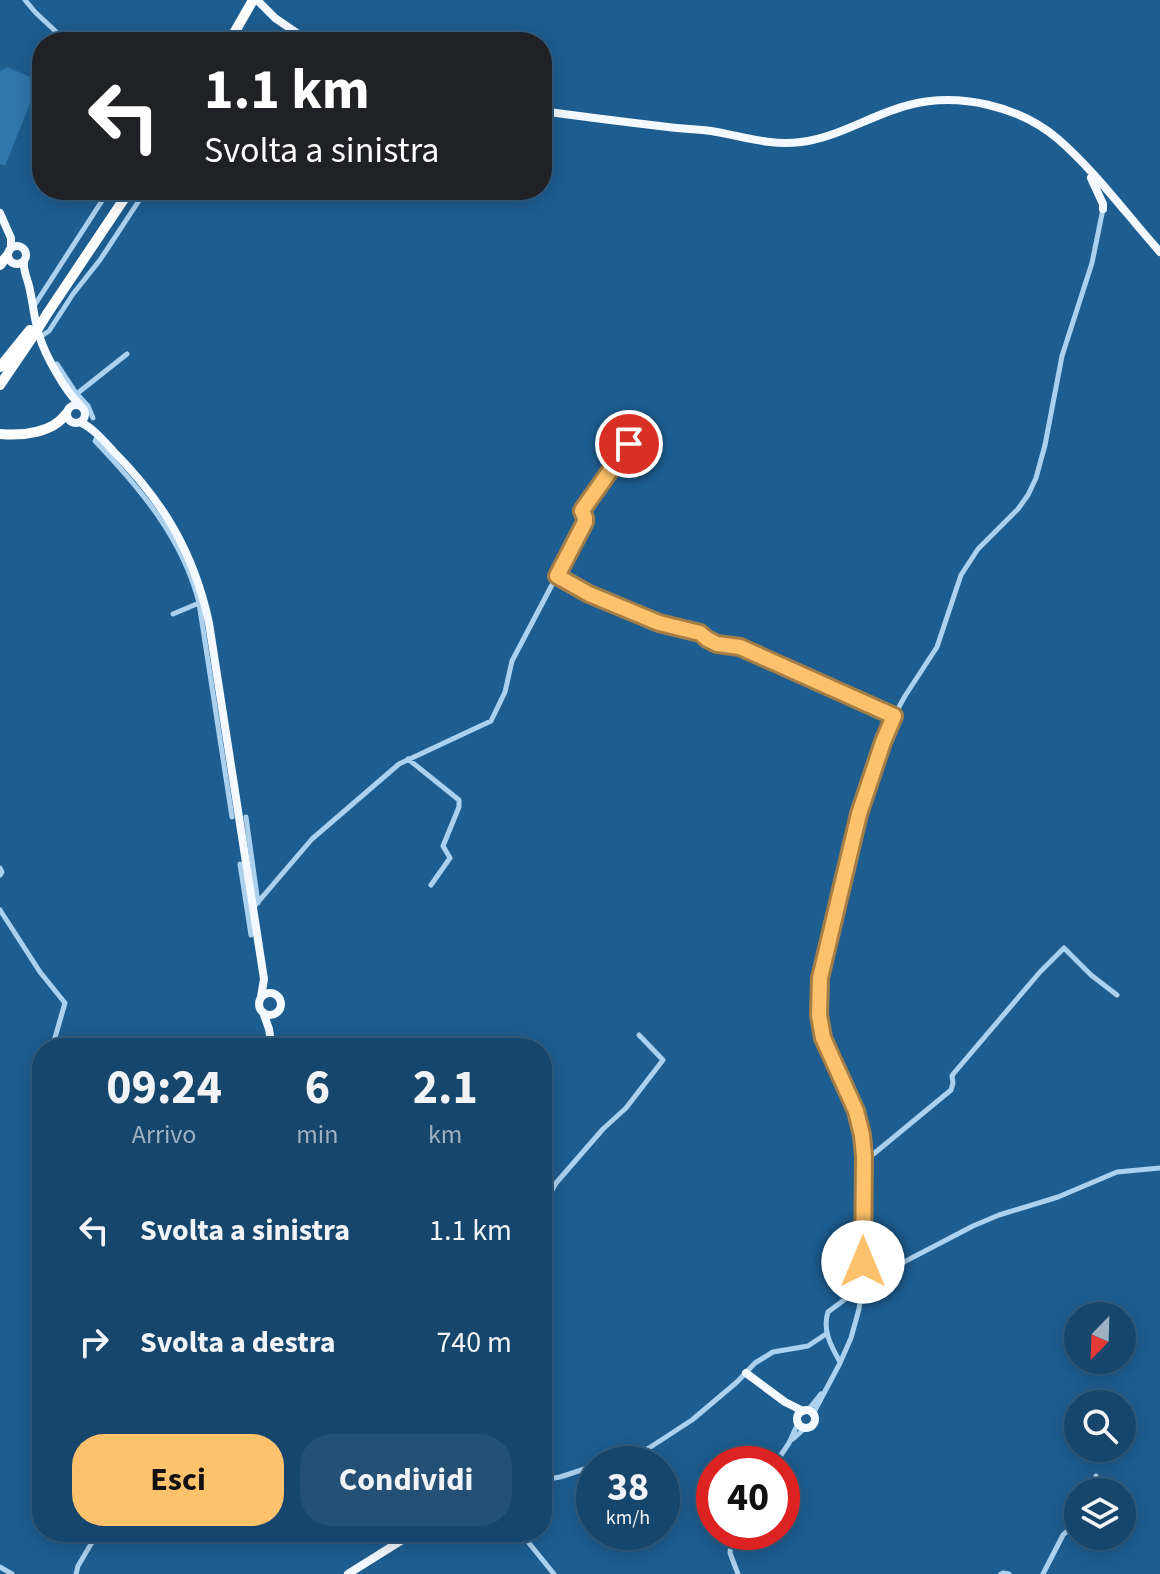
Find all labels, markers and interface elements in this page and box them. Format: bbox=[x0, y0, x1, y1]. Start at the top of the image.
text: 1.1 km bbox=[204, 51, 370, 130]
icon: left bbox=[72, 64, 176, 168]
text: Svolta a sinistra bbox=[204, 125, 440, 176]
pin bbox=[595, 410, 663, 478]
icon: arrive bbox=[607, 422, 651, 466]
text: 09:24 bbox=[106, 1054, 222, 1122]
text: 6 bbox=[305, 1054, 330, 1122]
text: 2.1 bbox=[413, 1054, 478, 1122]
text: Arrivo bbox=[132, 1116, 196, 1153]
text: min bbox=[296, 1116, 338, 1153]
text: km bbox=[428, 1116, 462, 1153]
icon: left bbox=[72, 1208, 116, 1252]
text: Svolta a sinistra bbox=[140, 1209, 350, 1252]
text: 1.1 km bbox=[429, 1209, 512, 1252]
position arrow bbox=[821, 1220, 905, 1304]
north arrow bbox=[1064, 1302, 1136, 1374]
map controls bbox=[1064, 1302, 1136, 1550]
icon: right bbox=[72, 1320, 116, 1364]
text: Svolta a destra bbox=[140, 1321, 336, 1364]
text: 740 m bbox=[436, 1321, 512, 1364]
button: search bbox=[1064, 1390, 1136, 1462]
button: Esci bbox=[72, 1434, 284, 1526]
button: Condividi bbox=[300, 1434, 512, 1526]
speed limit sign: 40 bbox=[696, 1446, 800, 1550]
text: 38 bbox=[607, 1459, 649, 1516]
button: layers bbox=[1064, 1478, 1136, 1550]
text: km/h bbox=[606, 1504, 650, 1532]

